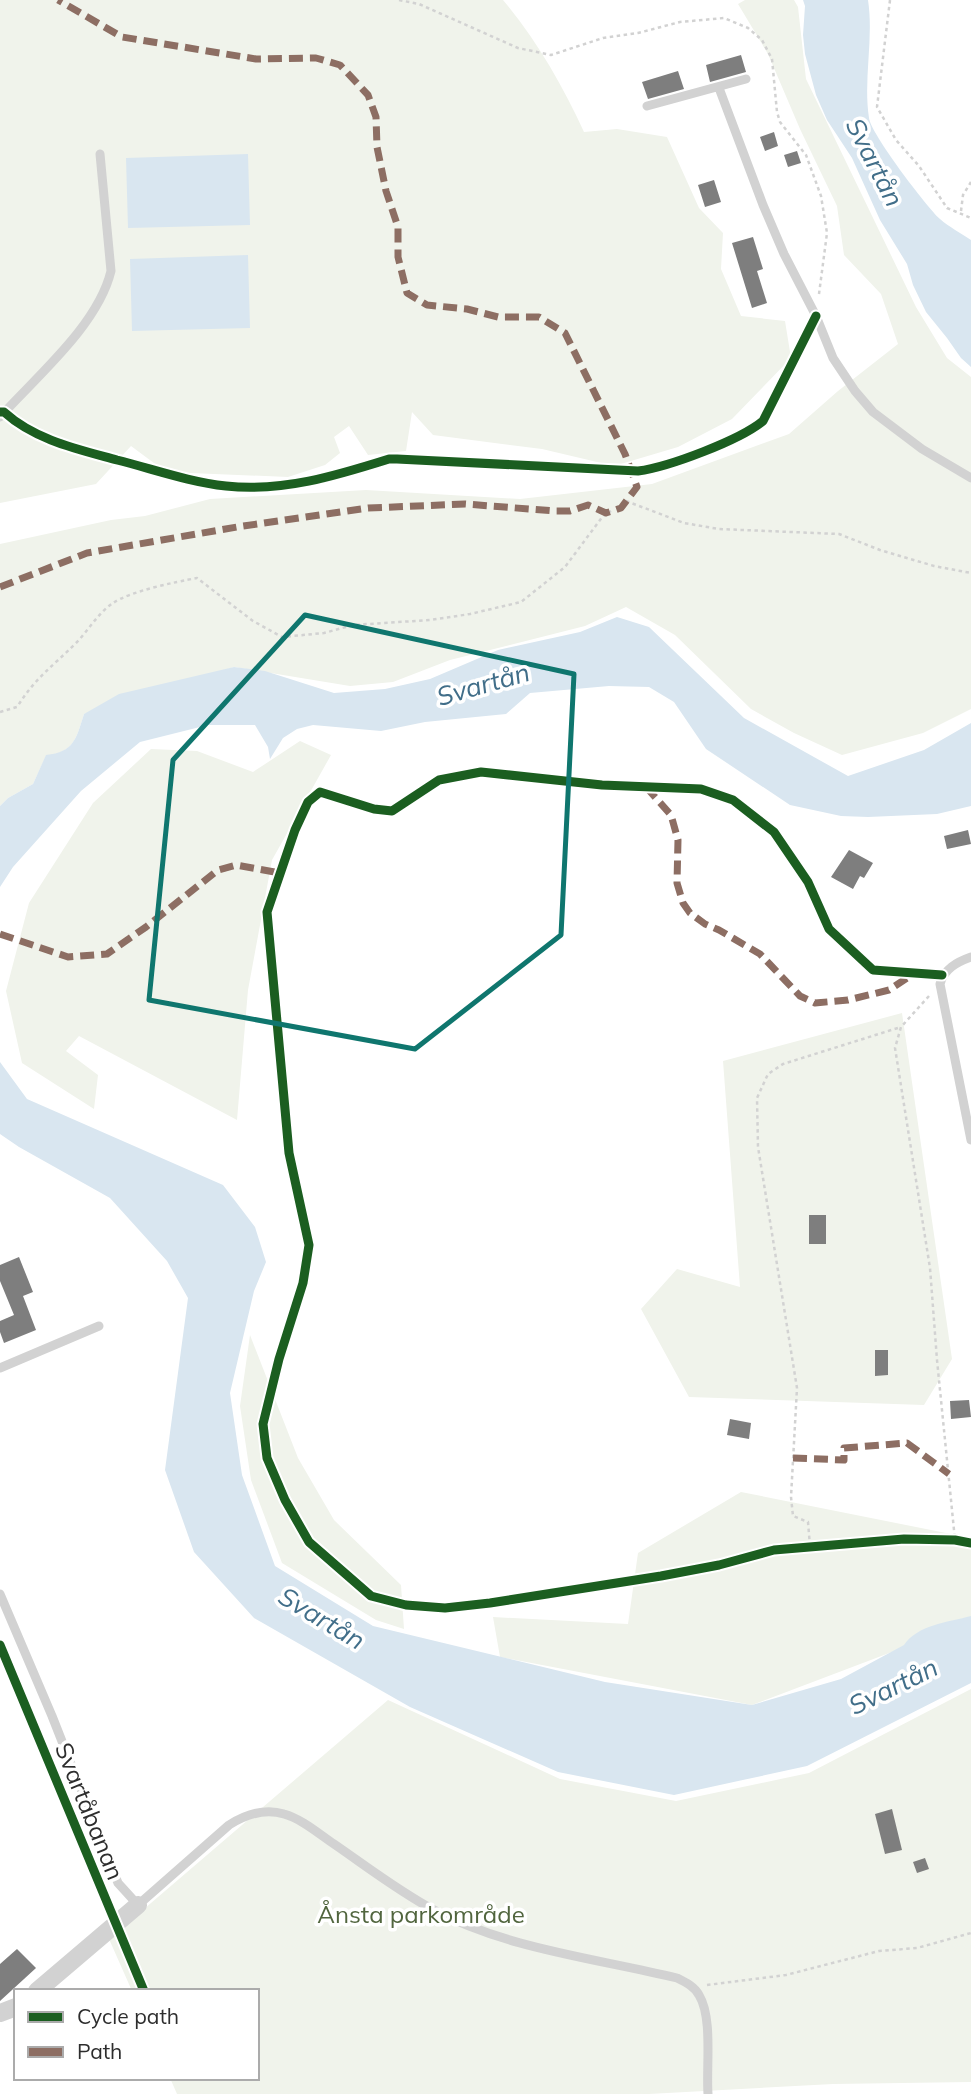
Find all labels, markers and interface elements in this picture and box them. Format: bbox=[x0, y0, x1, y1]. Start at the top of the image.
water label: Svartån bbox=[839, 112, 911, 212]
water label: Svartån bbox=[433, 655, 533, 713]
water label: Svartån bbox=[273, 1579, 371, 1657]
water label: Svartån bbox=[843, 1650, 943, 1722]
street label: Svartåbanan bbox=[49, 1738, 131, 1884]
park label: Ånsta parkområde bbox=[317, 1899, 525, 1929]
legend bbox=[14, 1989, 259, 2080]
text: Cycle path bbox=[77, 2003, 179, 2029]
text: Path bbox=[77, 2038, 122, 2064]

